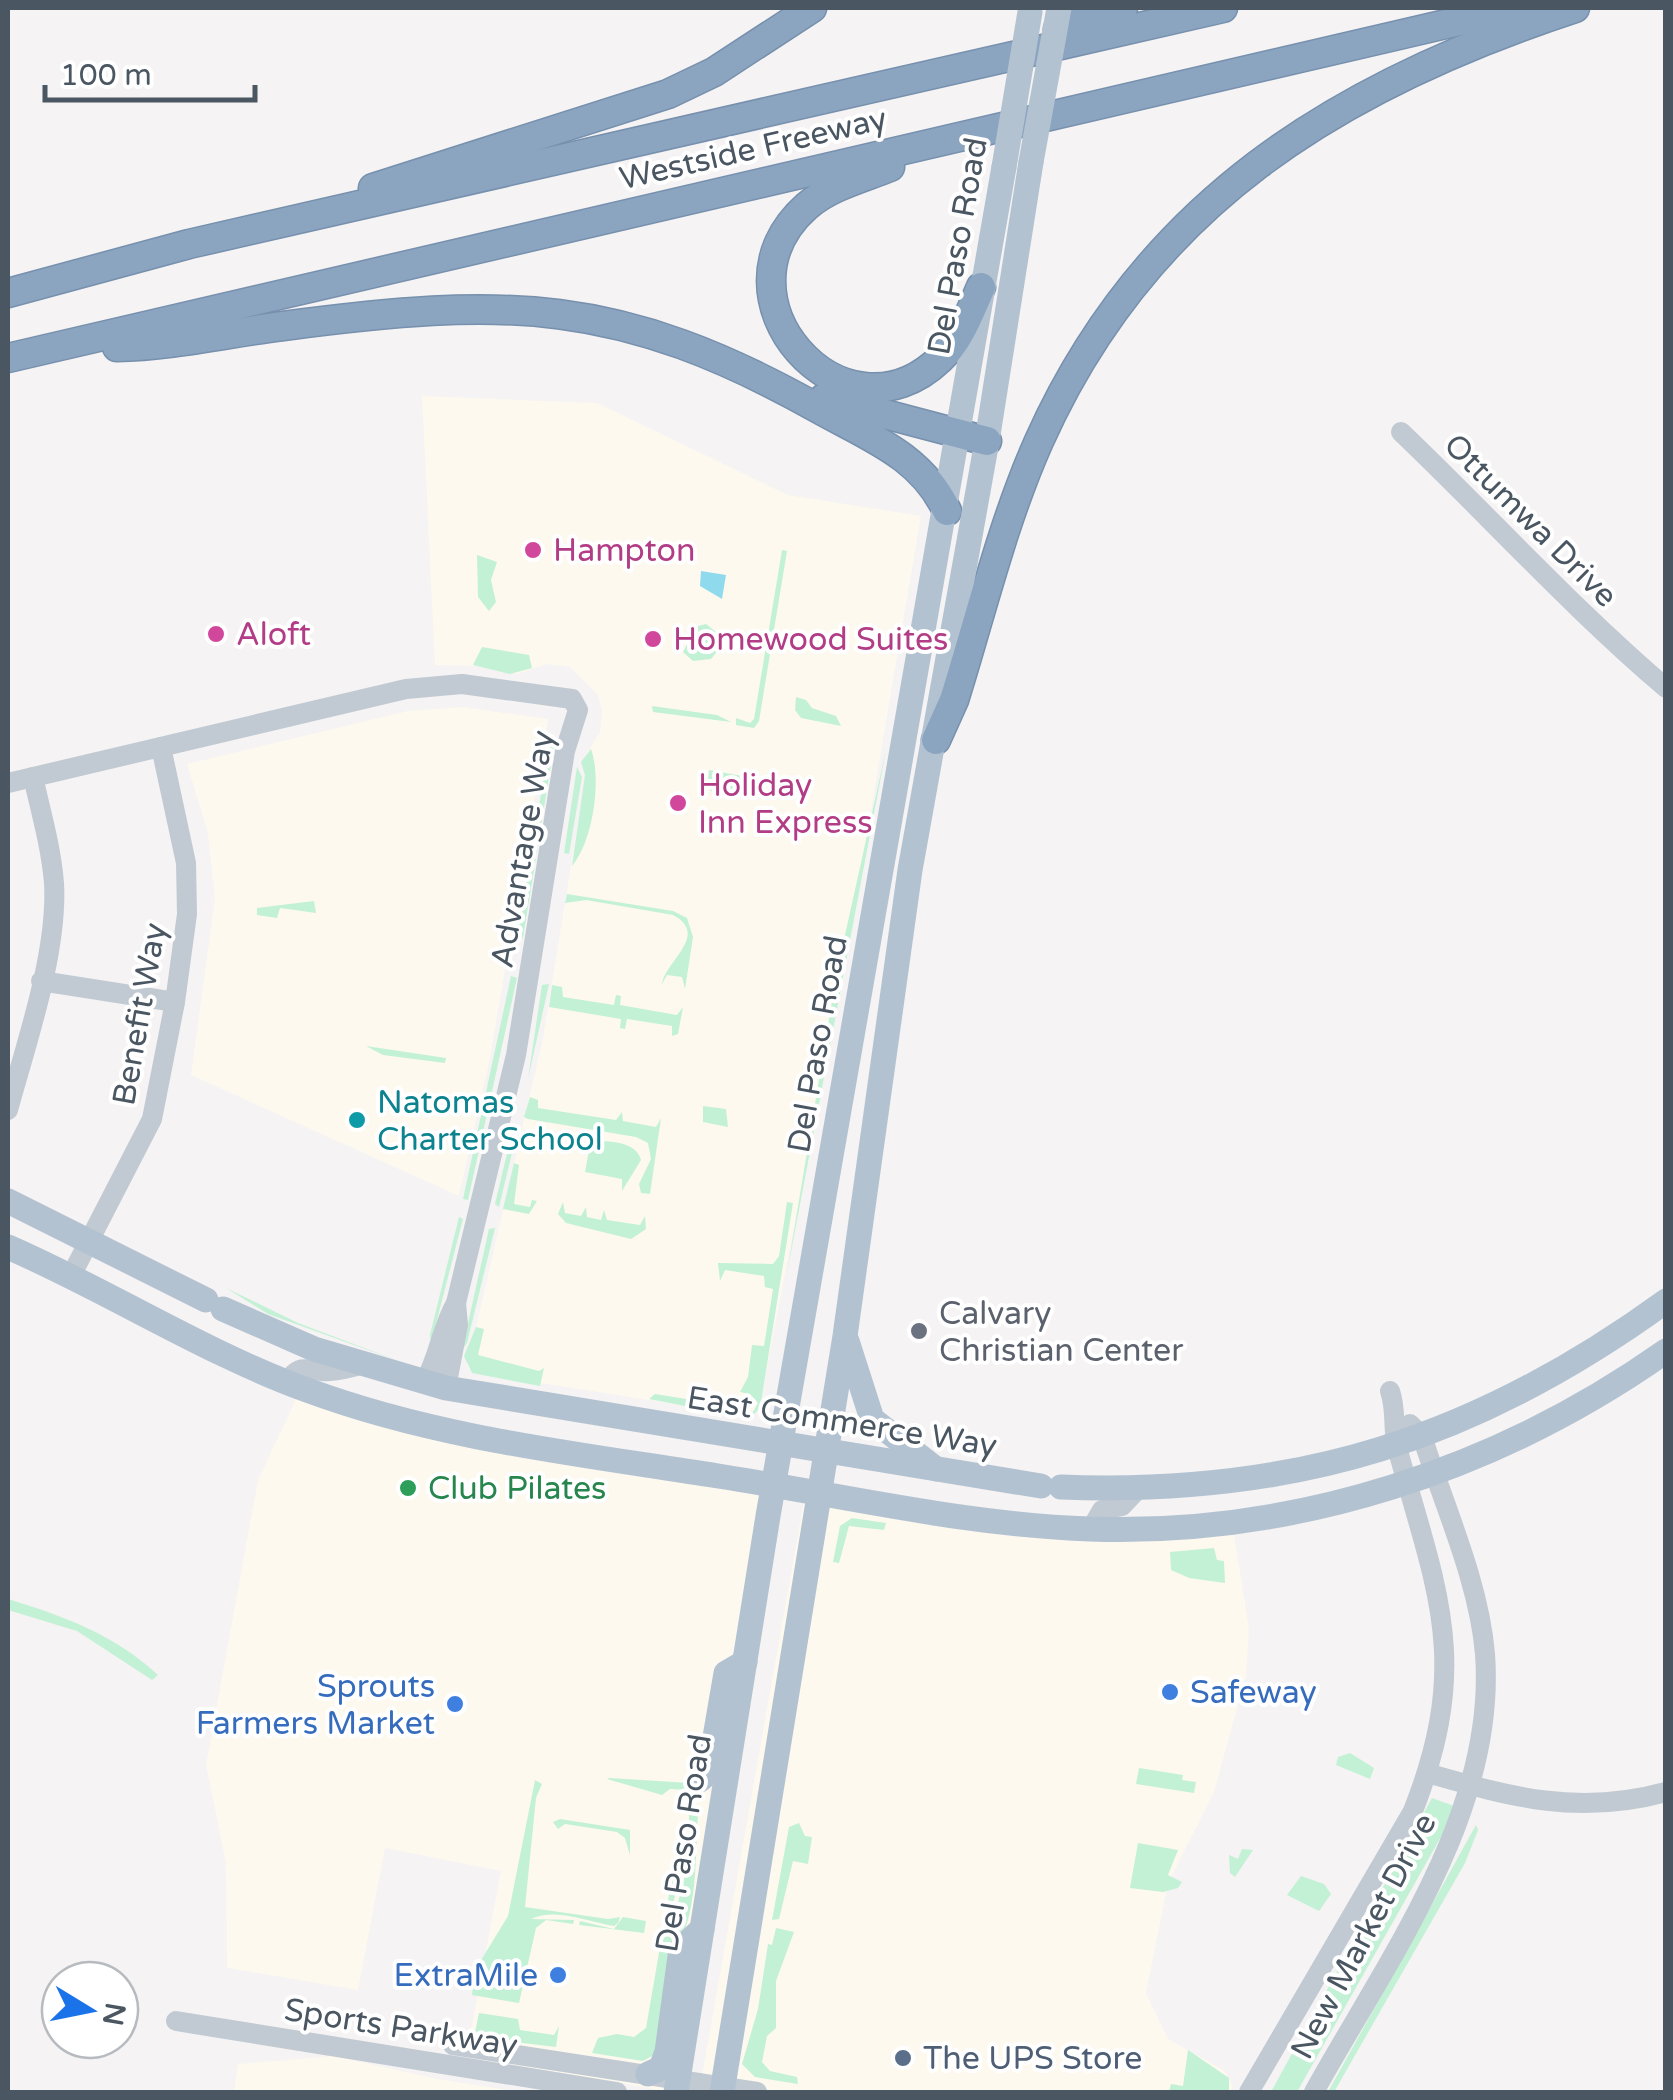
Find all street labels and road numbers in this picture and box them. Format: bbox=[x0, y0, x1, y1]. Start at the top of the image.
street label: Westside Freeway bbox=[616, 100, 890, 198]
street label: Del Paso Road bbox=[920, 135, 996, 358]
street label: Ottumwa Drive bbox=[1436, 426, 1625, 615]
street label: Advantage Way bbox=[483, 728, 563, 971]
street label: Benefit Way bbox=[105, 920, 175, 1108]
street label: Del Paso Road bbox=[780, 933, 856, 1156]
street label: East Commerce Way bbox=[684, 1379, 999, 1465]
street label: Del Paso Road bbox=[648, 1732, 720, 1955]
street label: New Market Drive bbox=[1283, 1807, 1445, 2066]
street label: Sports Parkway bbox=[281, 1991, 520, 2065]

